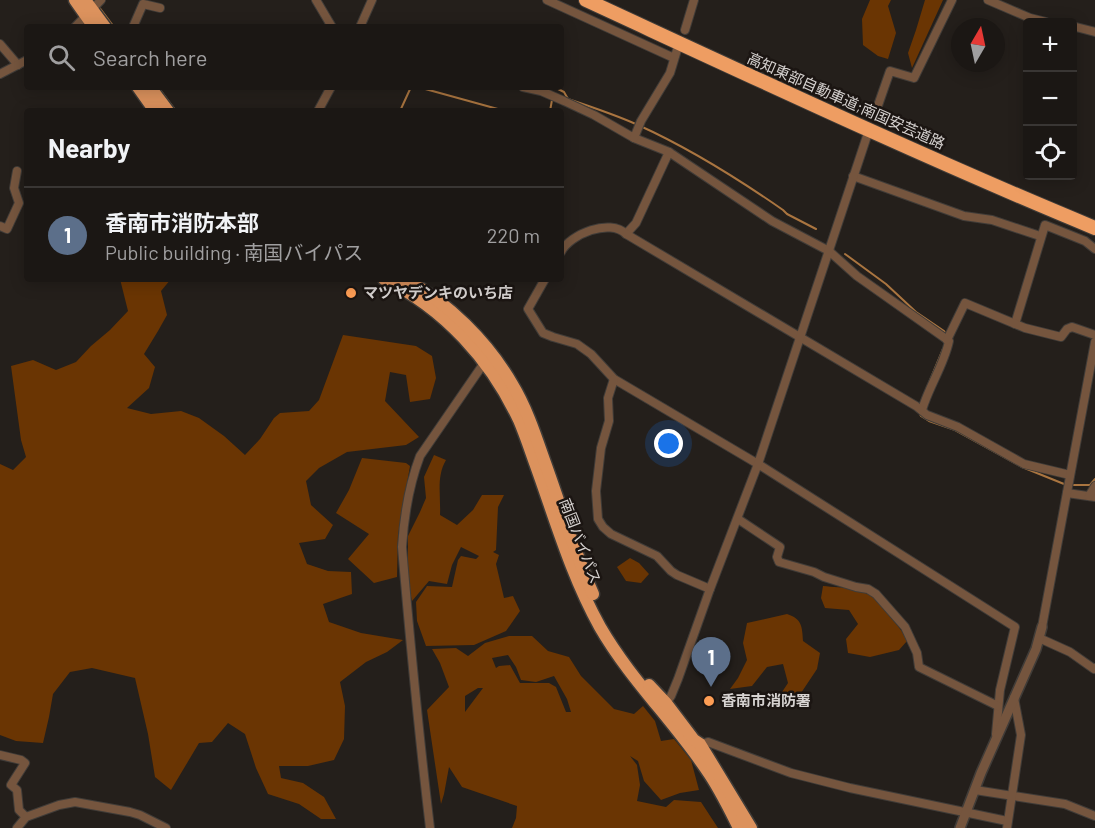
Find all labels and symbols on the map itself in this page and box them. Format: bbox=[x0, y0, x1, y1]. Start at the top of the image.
north arrow bbox=[951, 18, 1005, 72]
street label: 高知東部自動車道;南国安芸道路 bbox=[745, 48, 948, 152]
place label: マツヤデンキのいち店 bbox=[363, 283, 513, 301]
marker: マツヤデンキのいち店 bbox=[344, 286, 358, 300]
your location bbox=[654, 429, 683, 458]
street label: 南国バイパス bbox=[556, 496, 605, 586]
pin: 1 bbox=[692, 638, 730, 687]
place label: 香南市消防署 bbox=[721, 691, 811, 709]
marker: 香南市消防署 bbox=[702, 694, 716, 708]

